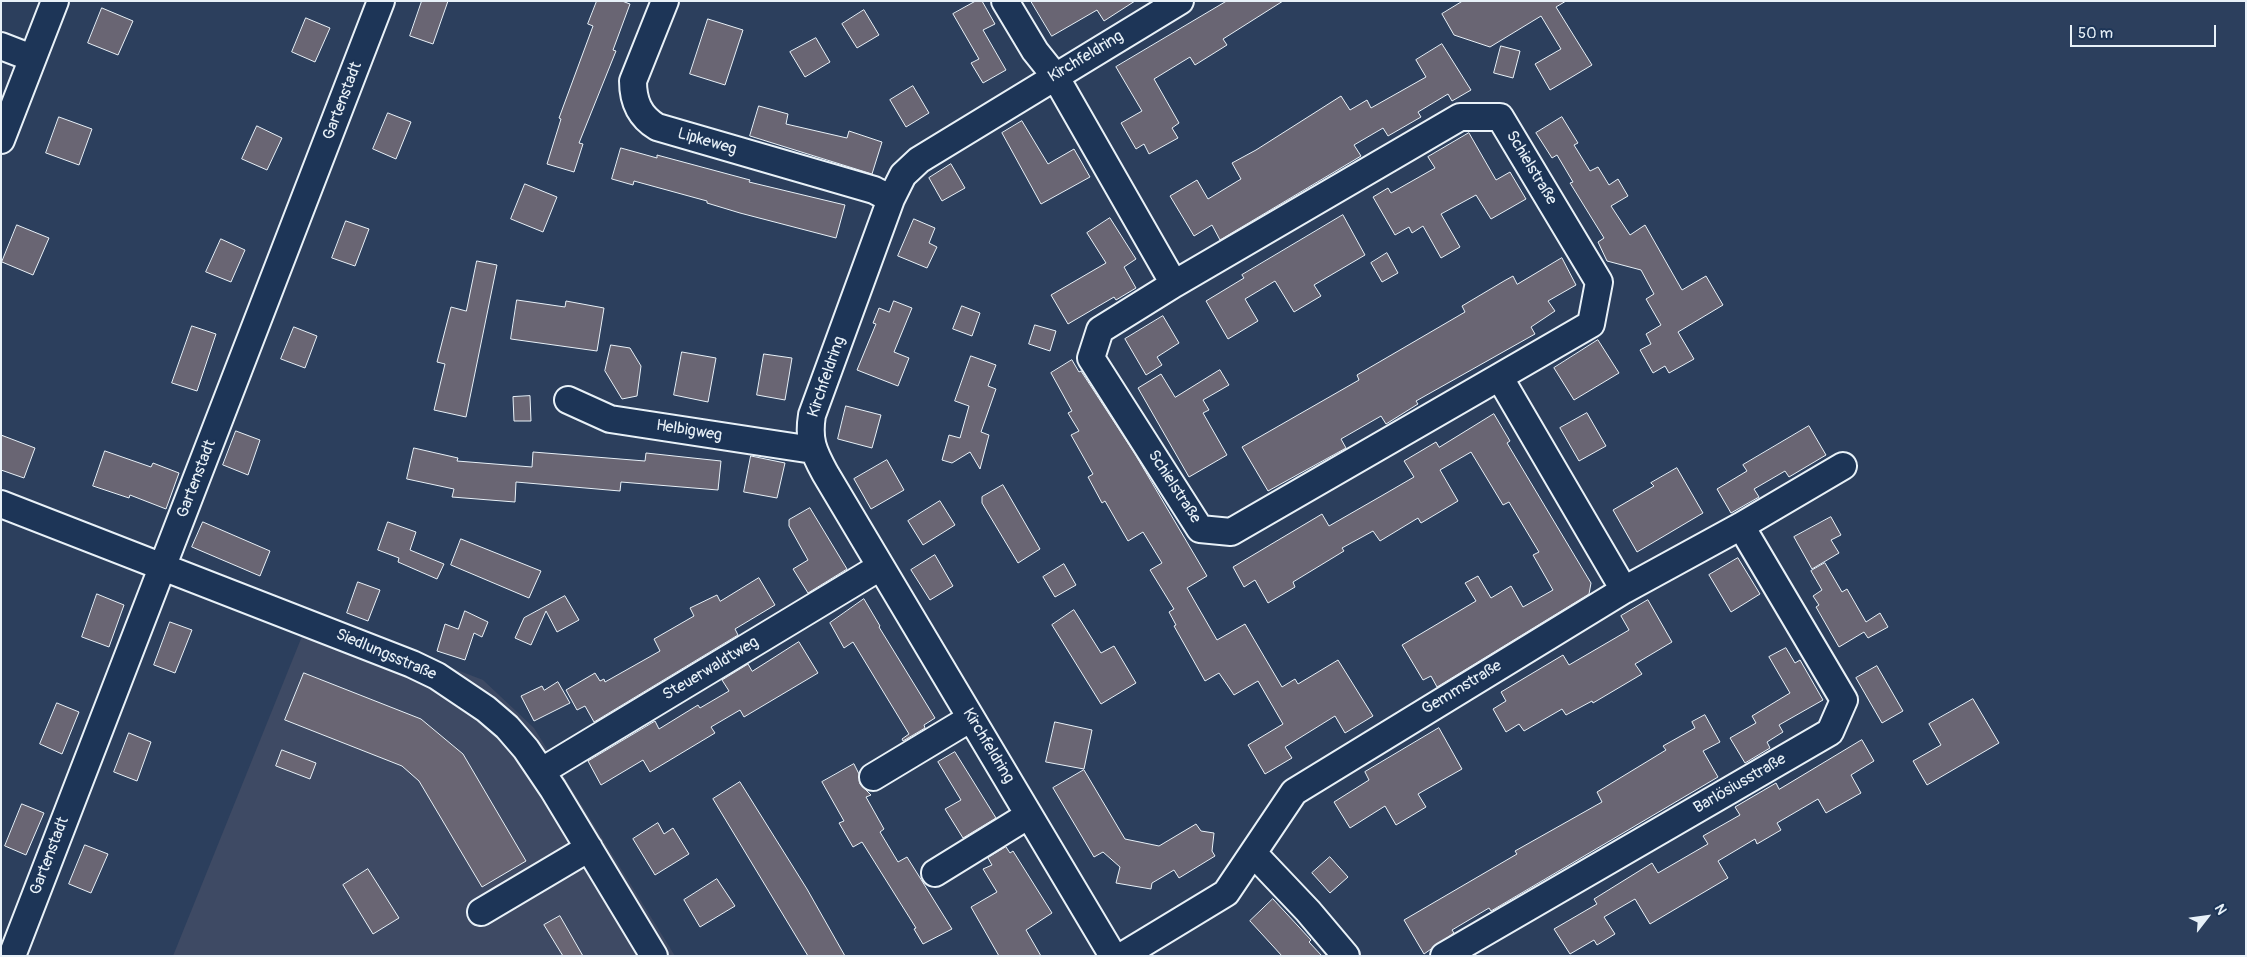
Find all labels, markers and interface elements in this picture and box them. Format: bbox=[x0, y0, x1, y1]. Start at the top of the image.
scale bar bbox=[2072, 15, 2218, 47]
text: 50 m bbox=[2078, 24, 2113, 43]
street label: Kirchfeldring bbox=[1045, 27, 1127, 87]
street label: Gartenstadt bbox=[319, 59, 367, 143]
street label: Lipkeweg bbox=[675, 124, 739, 160]
street label: Schielstraße bbox=[1501, 127, 1561, 209]
street label: Kirchfeldring bbox=[804, 334, 850, 420]
street label: Helbigweg bbox=[655, 416, 723, 446]
street label: Gartenstadt bbox=[173, 437, 221, 521]
street label: Schielstraße bbox=[1143, 447, 1205, 527]
street label: Siedlungsstraße bbox=[333, 625, 439, 685]
street label: Steuerwaldtweg bbox=[660, 633, 762, 705]
street label: Gemmstraße bbox=[1419, 657, 1505, 719]
street label: Kirchfeldring bbox=[958, 705, 1018, 787]
street label: Barlösiusstraße bbox=[1690, 750, 1790, 818]
street label: Gartenstadt bbox=[26, 814, 74, 898]
north arrow bbox=[2182, 892, 2232, 942]
text: N bbox=[2211, 901, 2230, 918]

